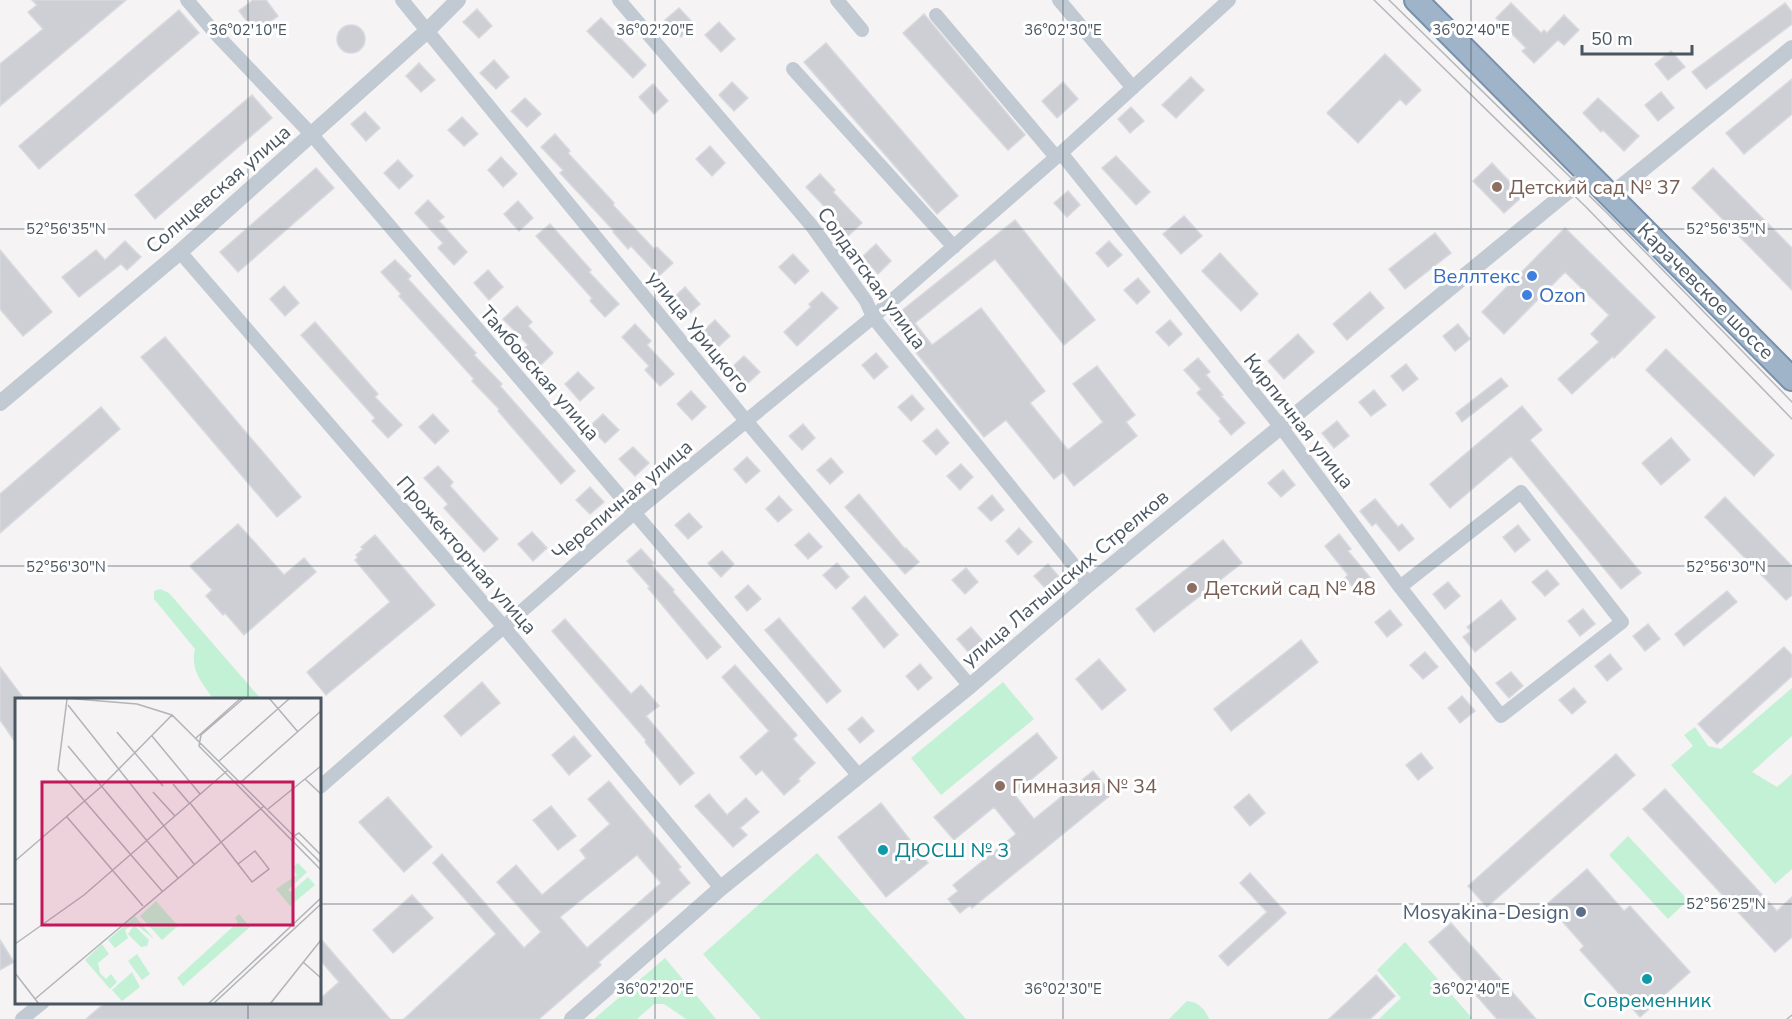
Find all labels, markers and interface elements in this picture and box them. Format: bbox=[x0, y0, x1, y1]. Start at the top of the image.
scale bar bbox=[1582, 18, 1692, 56]
text: 36°02'10"E bbox=[209, 20, 287, 40]
text: 36°02'20"E bbox=[616, 20, 694, 40]
text: 36°02'30"E bbox=[1024, 20, 1102, 40]
text: 36°02'40"E bbox=[1432, 20, 1510, 40]
text: 50 m bbox=[1591, 27, 1633, 51]
street label: Солнцевская улица bbox=[140, 119, 297, 260]
place label: Детский сад № 37 bbox=[1509, 174, 1681, 201]
marker: Детский сад № 37 bbox=[1490, 180, 1504, 194]
street label: Солдатская улица bbox=[811, 202, 932, 355]
street label: Карачевское шоссе bbox=[1631, 217, 1780, 366]
text: 52°56'35"N bbox=[26, 219, 106, 239]
text: 52°56'35"N bbox=[1686, 219, 1766, 239]
place label: Веллтекс bbox=[1433, 263, 1520, 290]
street label: улица Урицкого bbox=[641, 265, 756, 399]
marker: Веллтекс bbox=[1525, 269, 1539, 283]
place label: Ozon bbox=[1539, 282, 1586, 309]
marker: Ozon bbox=[1520, 288, 1534, 302]
street label: Тамбовская улица bbox=[473, 300, 606, 447]
street label: Кирпичная улица bbox=[1237, 348, 1360, 495]
street label: Черепичная улица bbox=[546, 434, 698, 567]
street label: Прожекторная улица bbox=[390, 470, 543, 640]
street label: улица Латышских Стрелков bbox=[956, 484, 1175, 673]
text: 52°56'30"N bbox=[26, 557, 106, 577]
text: 52°56'30"N bbox=[1686, 557, 1766, 577]
place label: Детский сад № 48 bbox=[1204, 575, 1376, 602]
marker: Детский сад № 48 bbox=[1185, 581, 1199, 595]
inset map bbox=[15, 698, 321, 1004]
place label: Гимназия № 34 bbox=[1012, 773, 1157, 800]
marker: Гимназия № 34 bbox=[993, 779, 1007, 793]
place label: ДЮСШ № 3 bbox=[895, 837, 1009, 864]
marker: ДЮСШ № 3 bbox=[876, 843, 890, 857]
text: 52°56'25"N bbox=[1686, 894, 1766, 914]
place label: Mosyakina-Design bbox=[1403, 899, 1569, 926]
marker: Mosyakina-Design bbox=[1574, 905, 1588, 919]
marker: Современник bbox=[1640, 972, 1654, 986]
text: 36°02'20"E bbox=[616, 979, 694, 999]
text: 36°02'30"E bbox=[1024, 979, 1102, 999]
text: 36°02'40"E bbox=[1432, 979, 1510, 999]
place label: Современник bbox=[1583, 987, 1711, 1014]

